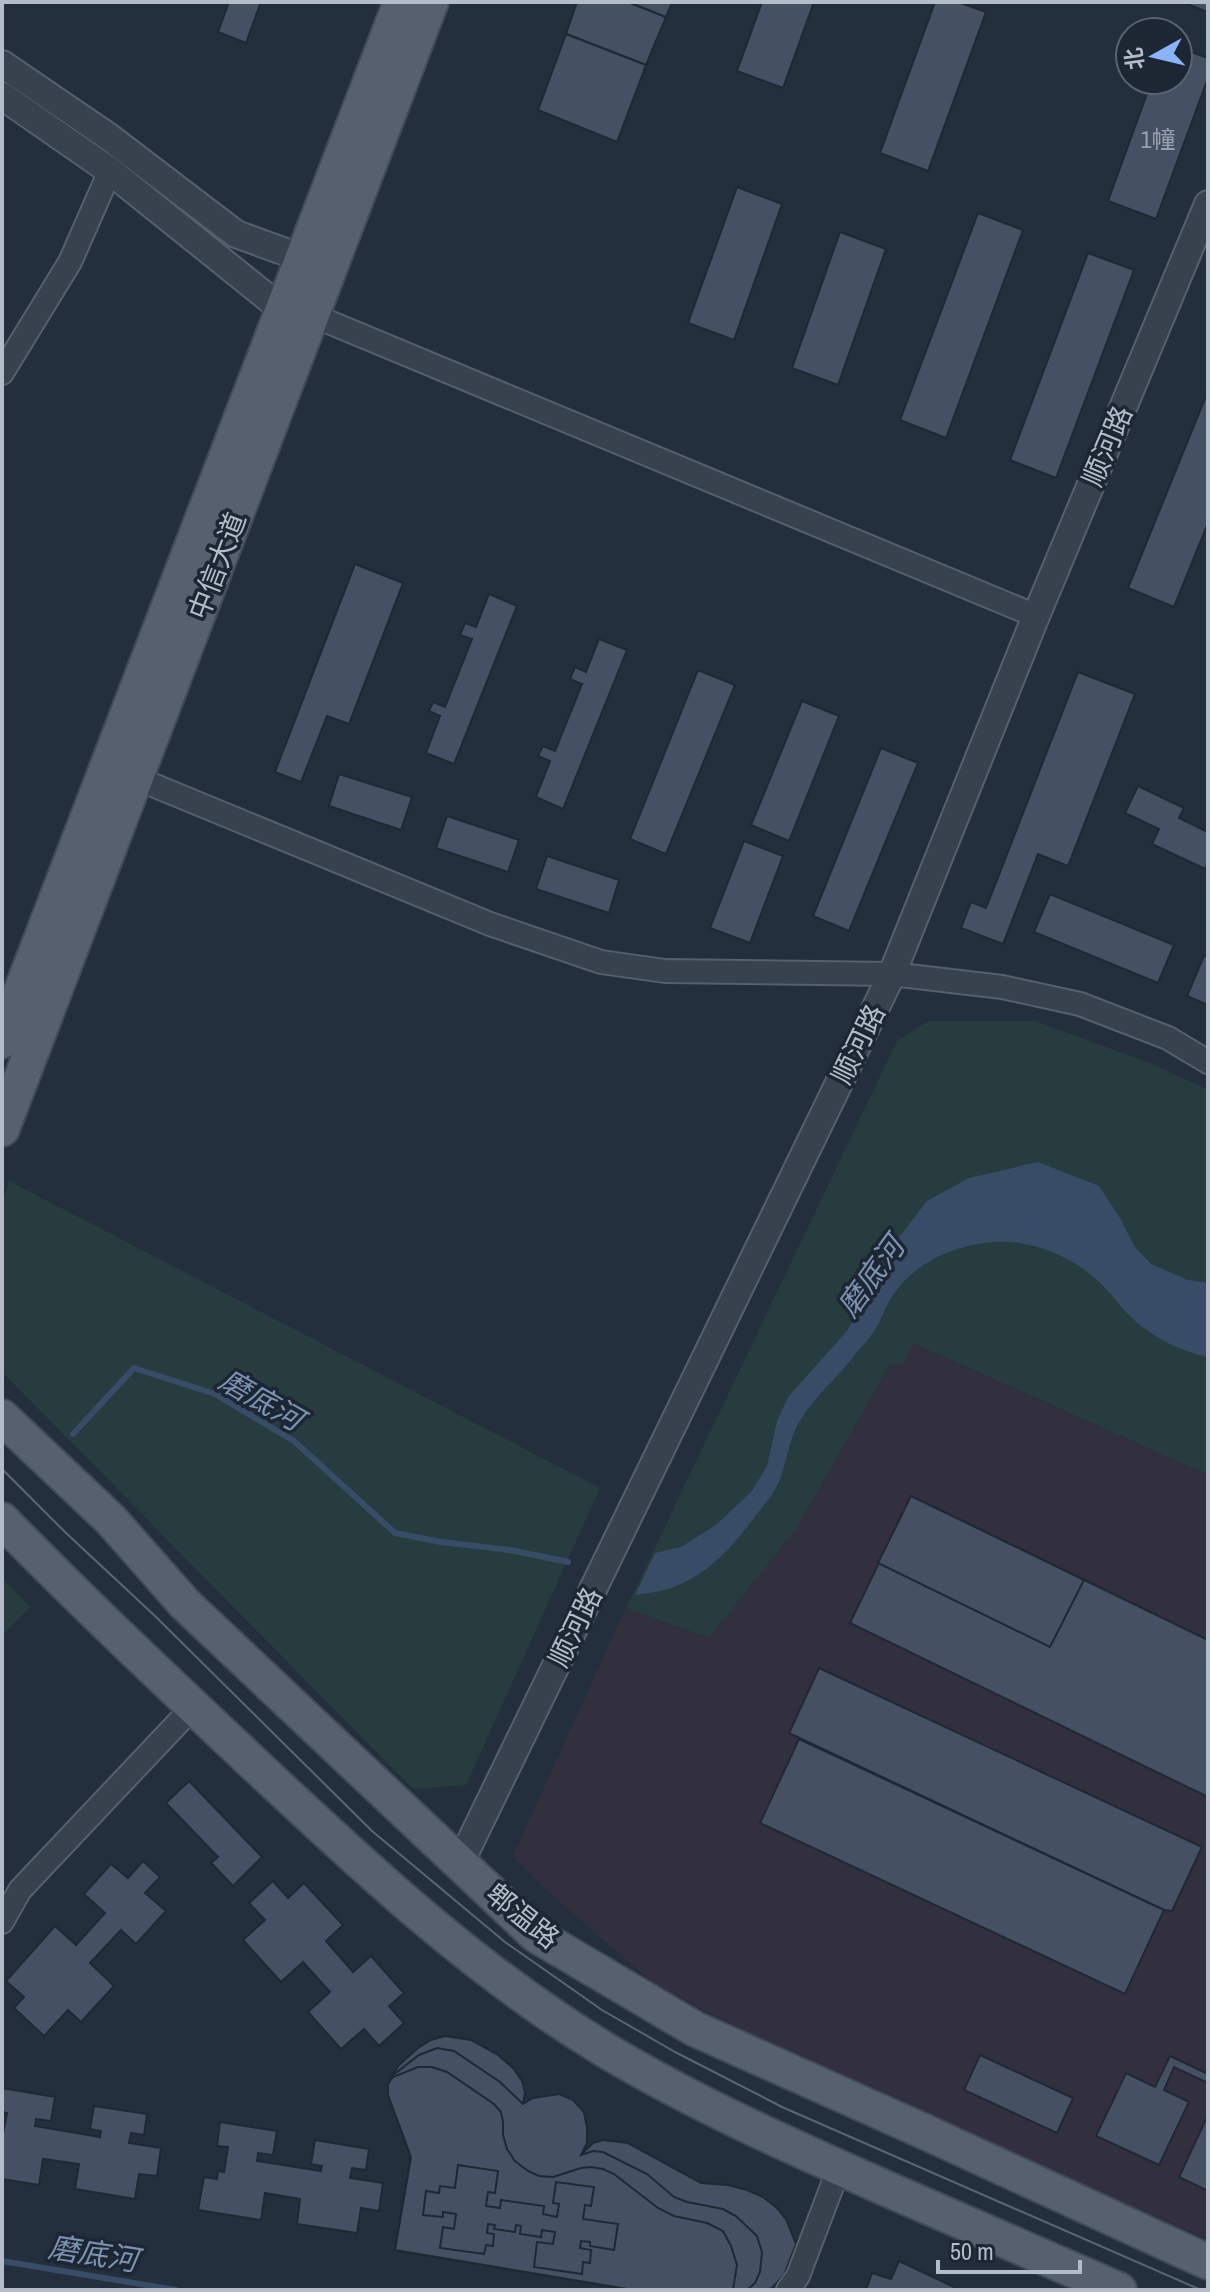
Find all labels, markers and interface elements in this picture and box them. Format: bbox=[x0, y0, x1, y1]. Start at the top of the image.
north arrow bbox=[1114, 16, 1194, 96]
text: 北 bbox=[1118, 46, 1151, 72]
house number: 1幢 bbox=[1141, 123, 1175, 155]
street label: 顺河路 bbox=[1073, 400, 1141, 492]
street label: 中信大道 bbox=[179, 507, 255, 625]
street label: 顺河路 bbox=[823, 998, 893, 1090]
water label: 磨底河 bbox=[828, 1224, 916, 1325]
water label: 磨底河 bbox=[213, 1359, 315, 1441]
street label: 顺河路 bbox=[540, 1581, 610, 1673]
street label: 郫温路 bbox=[478, 1875, 568, 1957]
scale bar bbox=[938, 2224, 1080, 2274]
water label: 磨底河 bbox=[46, 2226, 146, 2281]
text: 50 m bbox=[950, 2235, 994, 2267]

